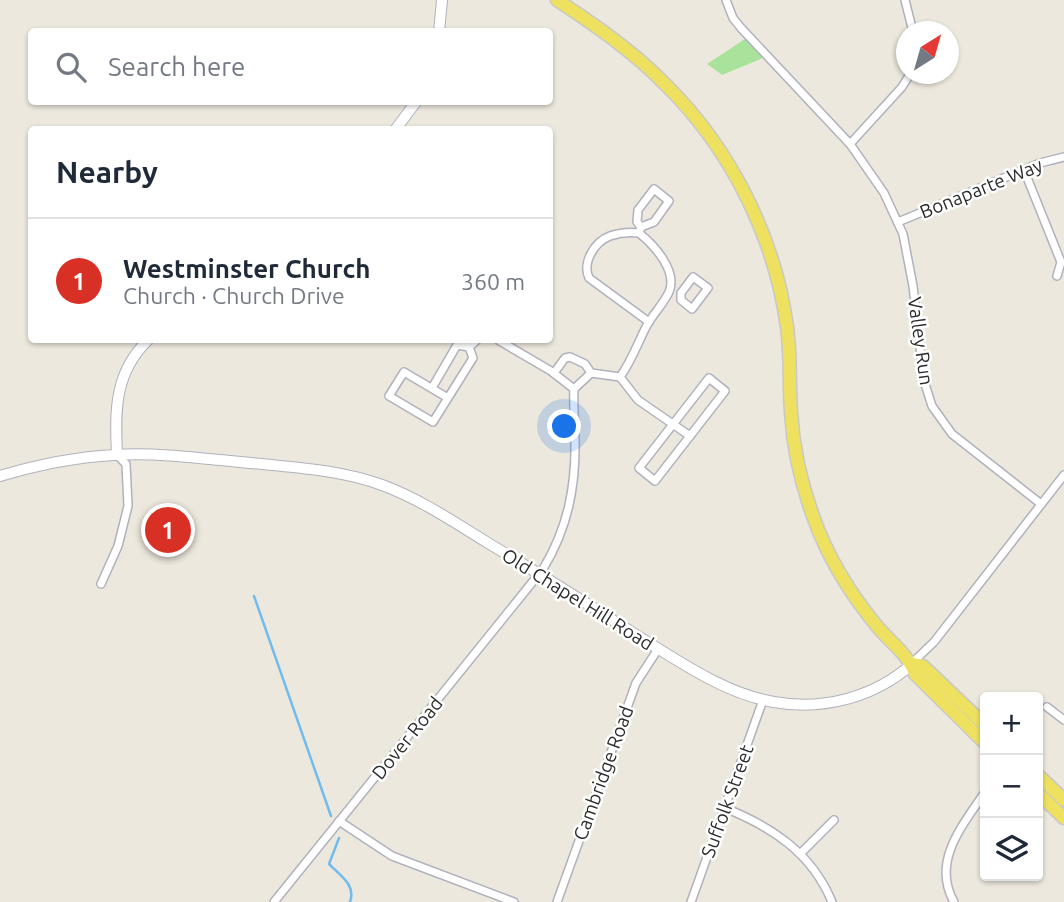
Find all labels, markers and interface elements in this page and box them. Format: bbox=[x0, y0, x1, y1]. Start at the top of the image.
north arrow bbox=[896, 21, 959, 84]
search box bbox=[28, 28, 553, 105]
icon: search bbox=[52, 48, 90, 86]
text: Search here bbox=[108, 52, 245, 81]
street label: Bonaparte Way bbox=[916, 153, 1046, 223]
text: Nearby bbox=[56, 155, 158, 189]
text: Westminster Church bbox=[123, 254, 370, 283]
text: 1 bbox=[73, 269, 85, 294]
text: 360 m bbox=[461, 269, 525, 294]
text: Church · Church Drive bbox=[123, 283, 345, 308]
street label: Valley Run bbox=[904, 295, 938, 387]
your location bbox=[547, 409, 581, 443]
pin: 1 bbox=[145, 504, 191, 556]
street label: Old Chapel Hill Road bbox=[498, 543, 658, 655]
street label: Dover Road bbox=[367, 692, 447, 784]
map controls bbox=[980, 692, 1043, 881]
button: + bbox=[980, 692, 1043, 755]
street label: Cambridge Road bbox=[568, 703, 638, 843]
street label: Suffolk Street bbox=[696, 741, 758, 860]
button: − bbox=[980, 755, 1043, 818]
button: layers bbox=[980, 818, 1043, 881]

